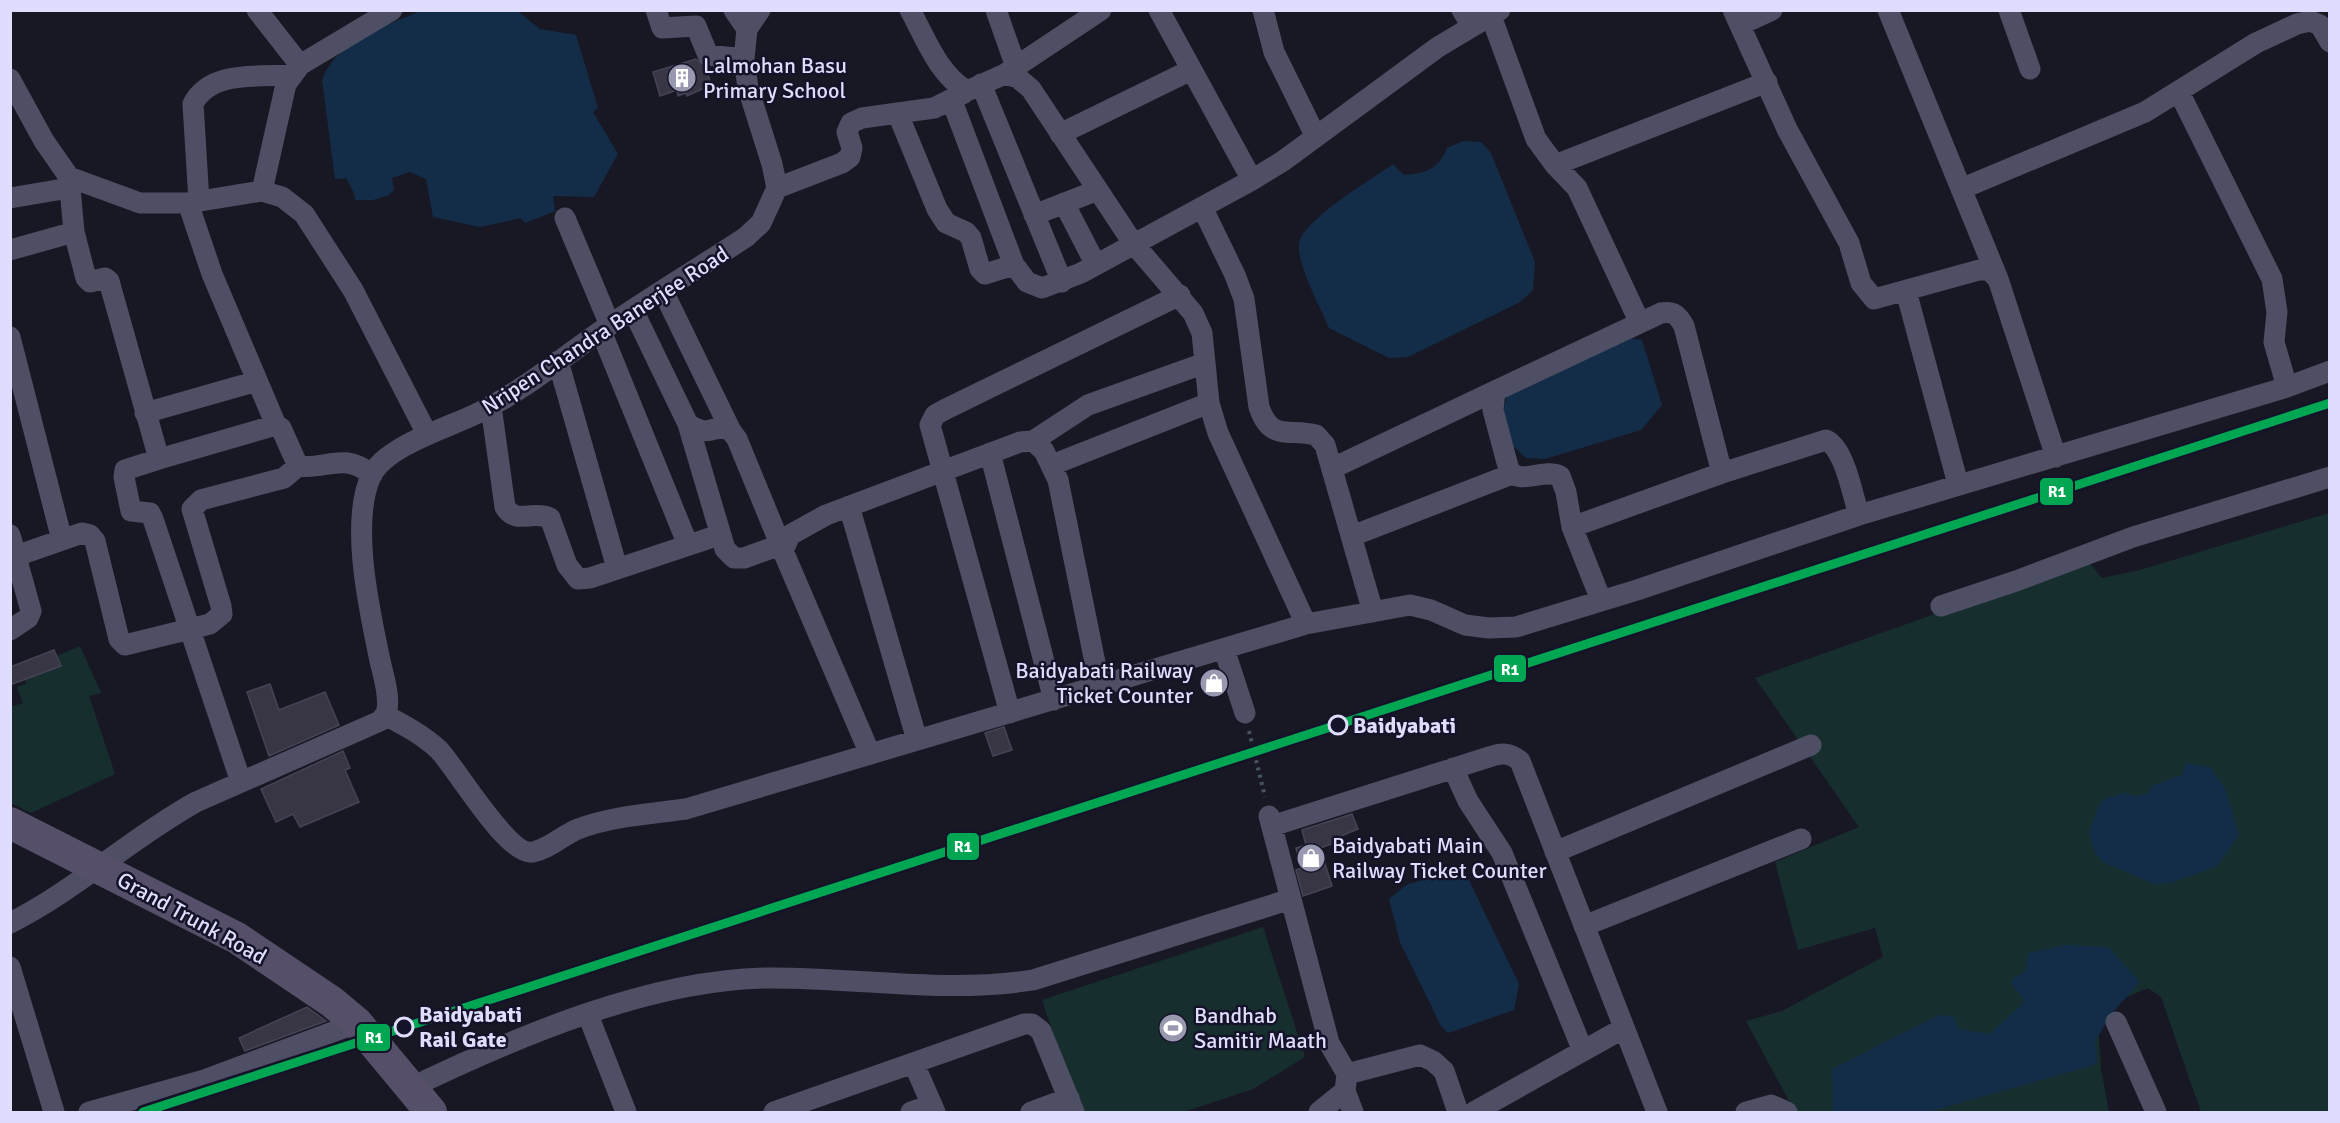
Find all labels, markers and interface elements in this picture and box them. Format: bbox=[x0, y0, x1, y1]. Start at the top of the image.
place label: Lalmohan Basu Primary School bbox=[703, 52, 847, 104]
building icon: Lalmohan Basu Primary School bbox=[666, 62, 698, 94]
street label: Nripen Chandra Banerjee Road bbox=[476, 240, 734, 420]
line badge: R1 bbox=[2039, 477, 2074, 506]
text: R1 bbox=[2048, 482, 2067, 502]
line badge: R1 bbox=[1493, 654, 1527, 683]
place label: Baidyabati Railway Ticket Counter bbox=[1015, 657, 1194, 709]
text: R1 bbox=[1501, 660, 1520, 680]
shop icon: Baidyabati Railway Ticket Counter bbox=[1198, 667, 1230, 699]
place label: Baidyabati bbox=[1353, 712, 1456, 739]
marker: Baidyabati bbox=[1328, 715, 1348, 735]
line badge: R1 bbox=[946, 832, 980, 861]
place label: Baidyabati Main Railway Ticket Counter bbox=[1332, 832, 1547, 884]
text: R1 bbox=[954, 837, 973, 857]
shop icon: Baidyabati Main Railway Ticket Counter bbox=[1295, 842, 1327, 874]
street label: Grand Trunk Road bbox=[113, 866, 271, 970]
place label: Baidyabati Rail Gate bbox=[419, 1001, 522, 1053]
place label: Bandhab Samitir Maath bbox=[1194, 1002, 1327, 1054]
sports icon: Bandhab Samitir Maath bbox=[1157, 1012, 1189, 1044]
marker: Baidyabati Rail Gate bbox=[394, 1017, 414, 1037]
line badge: R1 bbox=[356, 1023, 391, 1052]
text: R1 bbox=[365, 1028, 384, 1048]

